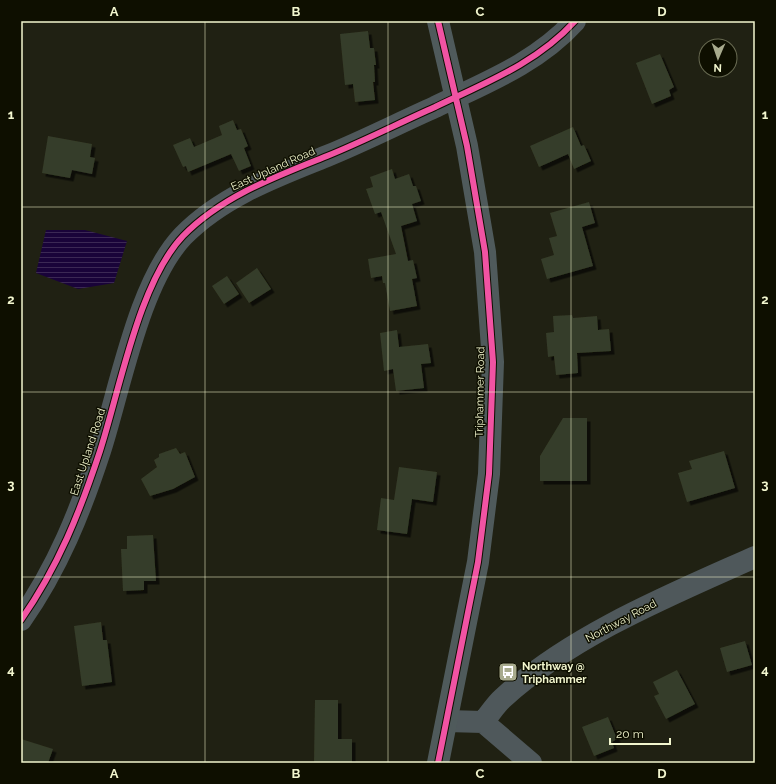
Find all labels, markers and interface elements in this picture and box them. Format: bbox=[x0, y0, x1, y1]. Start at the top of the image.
text: A bbox=[110, 4, 119, 19]
text: B bbox=[292, 4, 301, 19]
text: C bbox=[476, 4, 485, 19]
text: D bbox=[657, 4, 667, 19]
north arrow bbox=[698, 38, 738, 78]
text: N bbox=[713, 61, 722, 74]
text: 1 bbox=[8, 107, 15, 122]
text: 1 bbox=[762, 107, 769, 122]
street label: East Upland Road bbox=[229, 145, 317, 193]
text: 2 bbox=[7, 292, 15, 307]
text: 2 bbox=[761, 292, 769, 307]
street label: Triphammer Road bbox=[473, 346, 487, 437]
street label: East Upland Road bbox=[68, 407, 108, 497]
text: 3 bbox=[7, 477, 15, 492]
text: 3 bbox=[761, 477, 769, 492]
street label: Northway Road bbox=[583, 597, 659, 645]
place label: Northway @ Triphammer bbox=[522, 660, 587, 686]
bus stop icon: Northway @ Triphammer bbox=[497, 661, 519, 683]
text: 4 bbox=[7, 662, 15, 677]
text: 4 bbox=[761, 662, 769, 677]
scale bar bbox=[610, 720, 670, 746]
text: 20 m bbox=[616, 727, 644, 741]
text: A bbox=[110, 766, 119, 781]
text: B bbox=[292, 766, 301, 781]
text: C bbox=[476, 766, 485, 781]
text: D bbox=[657, 766, 667, 781]

